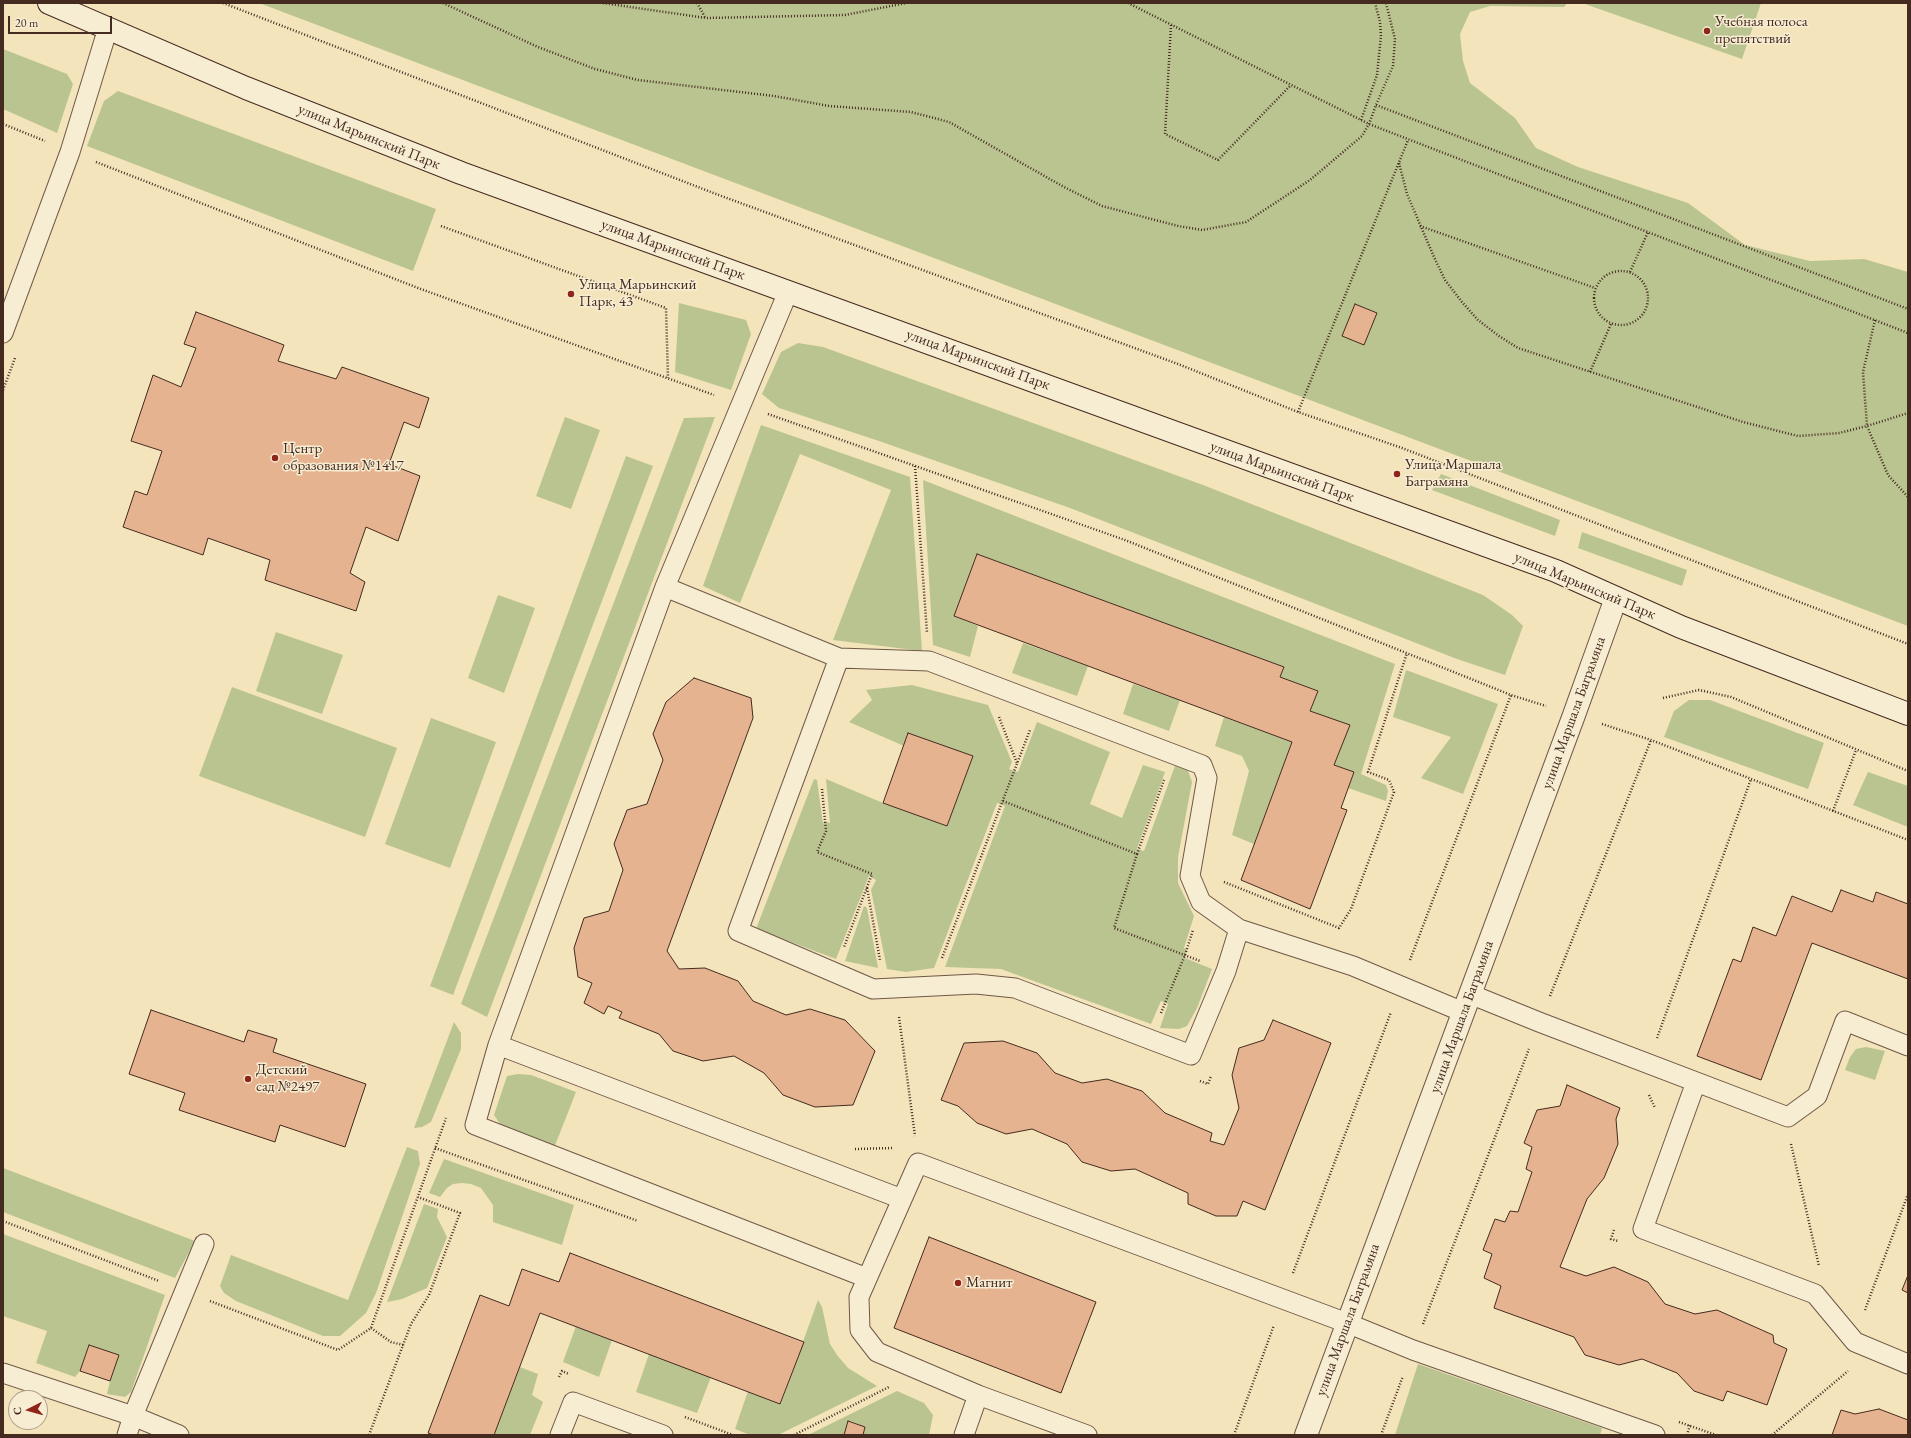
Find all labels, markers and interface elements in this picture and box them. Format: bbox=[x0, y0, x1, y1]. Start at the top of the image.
scale bar bbox=[10, 8, 114, 34]
place label: Учебная полоса препятствий bbox=[1715, 13, 1808, 48]
text: 20 m bbox=[15, 15, 38, 31]
marker: Учебная полоса препятствий bbox=[1702, 26, 1712, 36]
street label: улица Марьинский Парк bbox=[295, 100, 443, 174]
street label: улица Марьинский Парк bbox=[599, 216, 747, 284]
place label: Улица Марьинский Парк, 43 bbox=[579, 276, 696, 311]
marker: Улица Марьинский Парк, 43 bbox=[566, 289, 576, 299]
street label: улица Марьинский Парк bbox=[904, 326, 1052, 394]
street label: улица Марьинский Парк bbox=[1208, 438, 1356, 506]
place label: Центр образования №1417 bbox=[283, 440, 404, 475]
marker: Центр образования №1417 bbox=[270, 453, 280, 463]
place label: Улица Маршала Баграмяна bbox=[1405, 456, 1501, 491]
marker: Улица Маршала Баграмяна bbox=[1392, 469, 1402, 479]
street label: улица Марьинский Парк bbox=[1512, 548, 1658, 624]
street label: улица Маршала Баграмяна bbox=[1538, 634, 1610, 792]
street label: улица Маршала Баграмяна bbox=[1426, 938, 1498, 1096]
place label: Детский сад №2497 bbox=[256, 1061, 319, 1096]
marker: Детский сад №2497 bbox=[243, 1074, 253, 1084]
street label: улица Маршала Баграмяна bbox=[1312, 1241, 1384, 1399]
place label: Магнит bbox=[966, 1274, 1012, 1292]
marker: Магнит bbox=[953, 1278, 963, 1288]
north arrow bbox=[8, 1390, 48, 1430]
text: С bbox=[10, 1407, 24, 1416]

